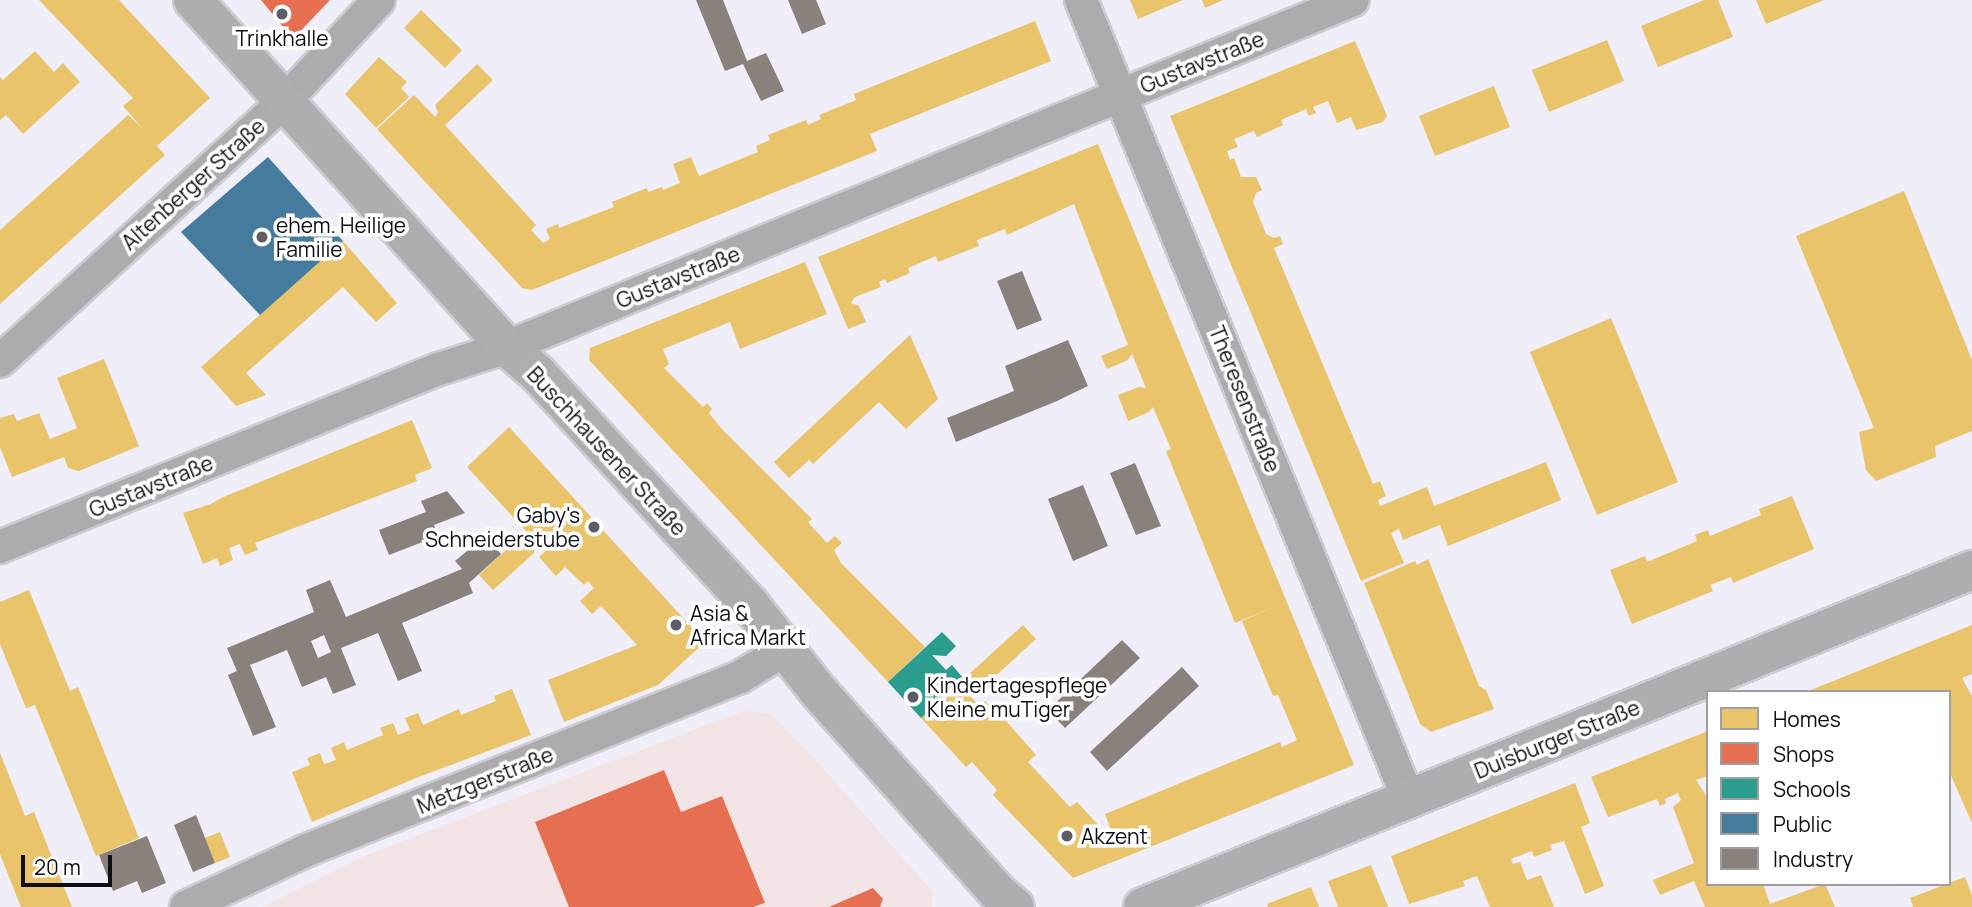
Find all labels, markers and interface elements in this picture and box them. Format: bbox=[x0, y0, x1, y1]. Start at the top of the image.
marker: Trinkhalle bbox=[274, 6, 290, 22]
place label: Trinkhalle bbox=[235, 25, 329, 51]
street label: Gustavstraße bbox=[1136, 26, 1268, 98]
street label: Altenberger Straße bbox=[116, 113, 270, 255]
place label: ehem. Heilige Familie bbox=[276, 212, 406, 262]
marker: ehem. Heilige Familie bbox=[254, 229, 270, 245]
street label: Gustavstraße bbox=[612, 241, 744, 313]
street label: Theresenstraße bbox=[1204, 322, 1286, 476]
street label: Buschhausener Straße bbox=[522, 361, 692, 541]
street label: Gustavstraße bbox=[85, 450, 217, 522]
place label: Gaby's Schneiderstube bbox=[425, 502, 580, 552]
marker: Gaby's Schneiderstube bbox=[586, 519, 602, 535]
place label: Asia & Africa Markt bbox=[690, 600, 806, 650]
marker: Asia & Africa Markt bbox=[668, 617, 684, 633]
place label: Kindertagespflege Kleine muTiger bbox=[927, 672, 1107, 722]
marker: Kindertagespflege Kleine muTiger bbox=[905, 689, 921, 705]
legend bbox=[1706, 690, 1951, 886]
street label: Duisburger Straße bbox=[1471, 694, 1643, 784]
text: Homes bbox=[1773, 705, 1841, 733]
text: Shops bbox=[1773, 740, 1834, 768]
street label: Metzgerstraße bbox=[413, 741, 557, 819]
text: Schools bbox=[1773, 775, 1851, 803]
text: Public bbox=[1773, 810, 1832, 838]
place label: Akzent bbox=[1081, 823, 1148, 849]
marker: Akzent bbox=[1059, 828, 1075, 844]
scale bar bbox=[24, 841, 116, 885]
text: Industry bbox=[1773, 845, 1853, 873]
text: 20 m bbox=[34, 853, 81, 881]

